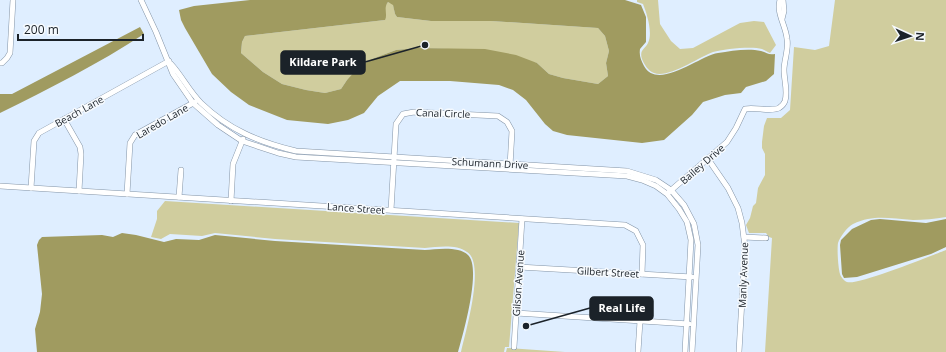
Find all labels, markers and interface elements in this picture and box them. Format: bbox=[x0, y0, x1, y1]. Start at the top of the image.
scale bar bbox=[18, 16, 143, 42]
north arrow bbox=[890, 16, 930, 56]
text: 200 m bbox=[24, 21, 59, 38]
text: N bbox=[913, 32, 928, 41]
callout: Kildare Park bbox=[281, 51, 365, 74]
text: Kildare Park bbox=[289, 54, 357, 69]
street label: Beach Lane bbox=[52, 92, 106, 130]
street label: Laredo Lane bbox=[134, 100, 191, 141]
street label: Canal Circle bbox=[416, 105, 471, 121]
street label: Bailey Drive bbox=[677, 140, 728, 187]
street label: Schumann Drive bbox=[451, 154, 529, 172]
street label: Lance Street bbox=[327, 199, 386, 217]
street label: Manly Avenue bbox=[735, 242, 751, 308]
street label: Gilson Avenue bbox=[509, 249, 527, 317]
street label: Gilbert Street bbox=[577, 263, 640, 281]
callout: Real Life bbox=[590, 297, 653, 320]
text: Real Life bbox=[599, 300, 646, 315]

